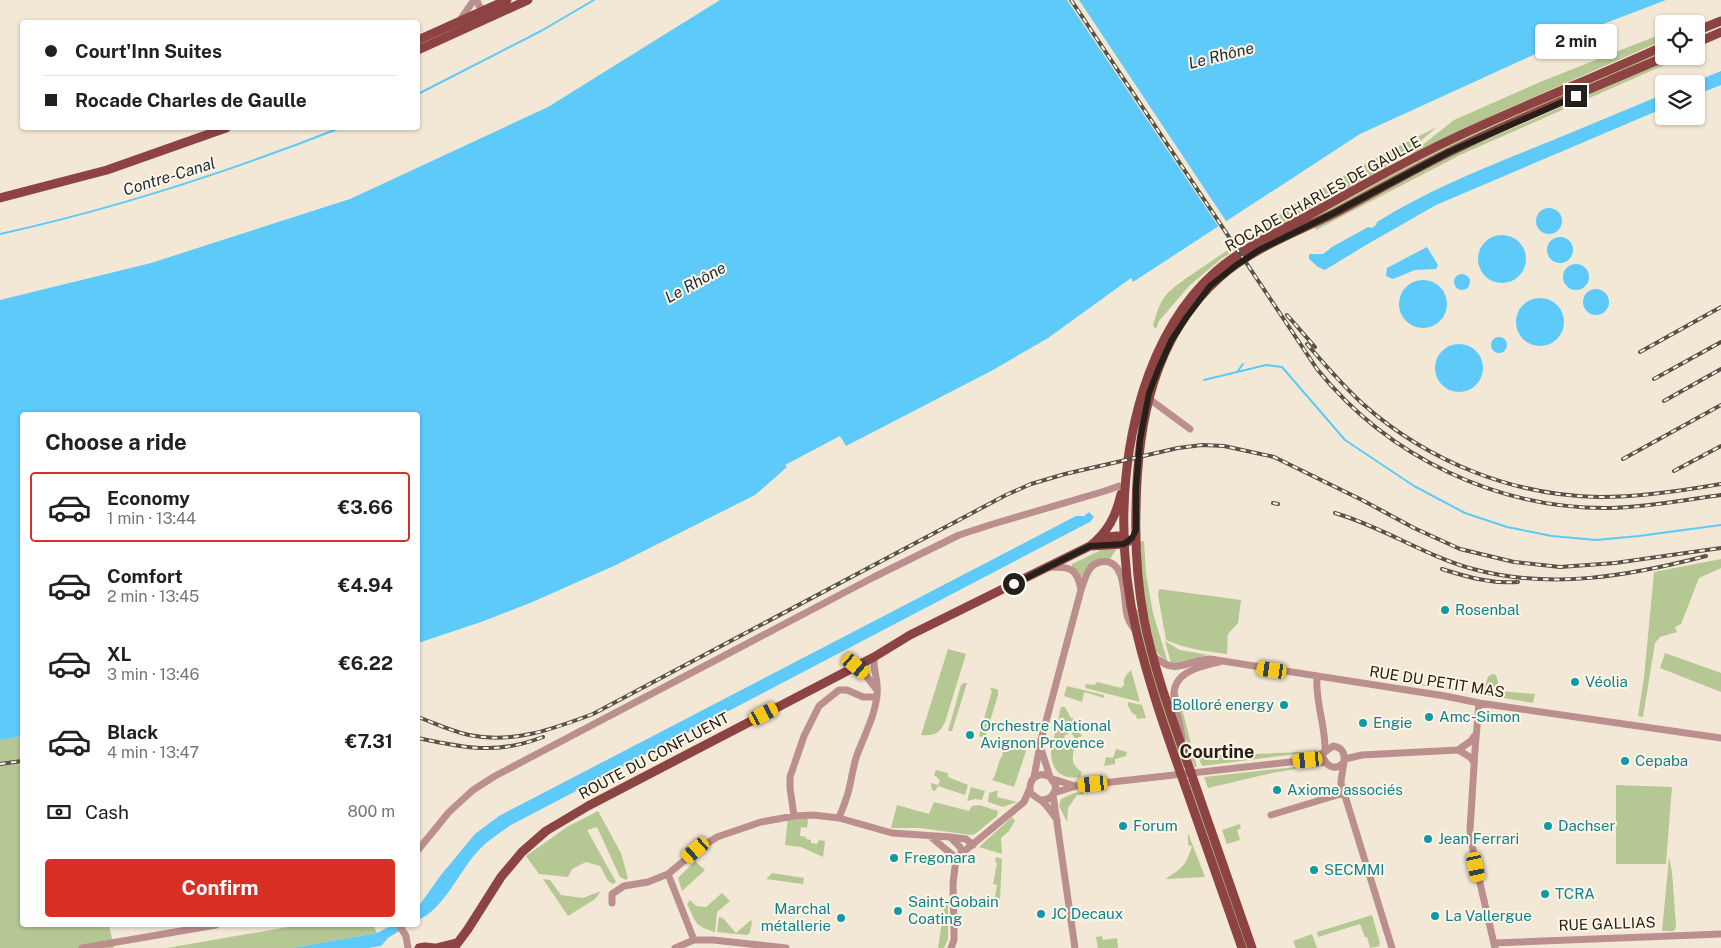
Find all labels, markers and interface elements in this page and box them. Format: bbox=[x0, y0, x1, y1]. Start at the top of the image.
map controls bbox=[1655, 15, 1705, 125]
button: locate bbox=[1655, 15, 1705, 65]
callout: 2 min bbox=[1535, 23, 1617, 58]
text: 2 min bbox=[1555, 32, 1597, 51]
water label: Le Rhône bbox=[1186, 38, 1256, 73]
text: Court'Inn Suites bbox=[75, 40, 222, 62]
button: layers bbox=[1655, 75, 1705, 125]
route end bbox=[1565, 85, 1587, 107]
text: Rocade Charles de Gaulle bbox=[75, 89, 307, 111]
street label: ROCADE CHARLES DE GAULLE bbox=[1222, 133, 1424, 255]
water label: Contre-Canal bbox=[121, 153, 218, 200]
water label: Le Rhône bbox=[661, 258, 729, 307]
text: Choose a ride bbox=[45, 429, 187, 455]
icon: car bbox=[47, 485, 92, 530]
text: Economy bbox=[107, 487, 190, 509]
text: €3.66 bbox=[338, 496, 393, 518]
text: 1 min · 13:44 bbox=[107, 509, 196, 528]
icon: car bbox=[47, 563, 92, 608]
text: Comfort bbox=[107, 565, 183, 587]
route start bbox=[1003, 573, 1025, 595]
text: €4.94 bbox=[338, 574, 393, 596]
text: 2 min · 13:45 bbox=[107, 587, 199, 606]
place label: Rosenbal bbox=[1455, 601, 1520, 618]
marker: Rosenbal bbox=[1439, 604, 1451, 616]
icon: car bbox=[47, 641, 92, 686]
text: XL bbox=[107, 643, 132, 665]
car bbox=[839, 651, 872, 681]
text: €6.22 bbox=[338, 652, 393, 674]
car bbox=[1256, 660, 1287, 680]
street label: RUE DU PETIT MAS bbox=[1368, 662, 1506, 701]
text: 3 min · 13:46 bbox=[107, 665, 200, 684]
place label: Véolia bbox=[1585, 673, 1628, 690]
marker: Véolia bbox=[1569, 676, 1581, 688]
place label: Bolloré energy bbox=[1172, 696, 1274, 713]
marker: Bolloré energy bbox=[1278, 699, 1290, 711]
car bbox=[747, 701, 780, 727]
place label: Amc-Simon bbox=[1439, 708, 1520, 725]
street label: ROUTE DU CONFLUENT bbox=[576, 709, 732, 802]
marker: Amc-Simon bbox=[1423, 711, 1435, 723]
place label: Engie bbox=[1373, 714, 1412, 731]
place label: Orchestre National Avignon Provence bbox=[980, 717, 1112, 751]
marker: Engie bbox=[1357, 717, 1369, 729]
icon: car bbox=[47, 719, 92, 764]
text: Black bbox=[107, 721, 158, 743]
marker: Orchestre National Avignon Provence bbox=[964, 729, 976, 741]
text: €7.31 bbox=[345, 730, 393, 752]
district label: Courtine bbox=[1180, 741, 1254, 762]
text: 4 min · 13:47 bbox=[107, 743, 199, 762]
car bbox=[1292, 751, 1323, 769]
place label: Cepaba bbox=[1635, 752, 1688, 769]
marker: Cepaba bbox=[1619, 755, 1631, 767]
car bbox=[1077, 775, 1108, 793]
place label: Axiome associés bbox=[1287, 781, 1403, 798]
marker: Axiome associés bbox=[1271, 784, 1283, 796]
icon: cash bbox=[45, 798, 73, 826]
text: Cash bbox=[85, 801, 129, 823]
text: 800 m bbox=[348, 802, 395, 821]
place label: Forum bbox=[1133, 817, 1178, 834]
place label: Dachser bbox=[1558, 817, 1615, 834]
marker: Forum bbox=[1117, 820, 1129, 832]
marker: Dachser bbox=[1542, 820, 1554, 832]
place label: Jean Ferrari bbox=[1438, 830, 1519, 847]
marker: Jean Ferrari bbox=[1422, 833, 1434, 845]
car bbox=[679, 834, 712, 866]
place label: Fregonara bbox=[904, 849, 975, 866]
car bbox=[1465, 851, 1486, 883]
marker: Fregonara bbox=[888, 852, 900, 864]
button: Confirm bbox=[45, 859, 395, 917]
place label: SECMMI bbox=[1324, 861, 1384, 878]
marker: SECMMI bbox=[1308, 864, 1320, 876]
place label: TCRA bbox=[1555, 885, 1595, 902]
marker: TCRA bbox=[1539, 888, 1551, 900]
place label: Saint-Gobain Coating bbox=[908, 893, 999, 927]
place label: Marchal métallerie bbox=[761, 900, 831, 934]
marker: Saint-Gobain Coating bbox=[892, 905, 904, 917]
place label: JC Decaux bbox=[1051, 905, 1123, 922]
place label: La Vallergue bbox=[1445, 907, 1532, 924]
marker: JC Decaux bbox=[1035, 908, 1047, 920]
marker: La Vallergue bbox=[1429, 910, 1441, 922]
marker: Marchal métallerie bbox=[835, 912, 847, 924]
street label: RUE GALLIAS bbox=[1558, 913, 1656, 934]

